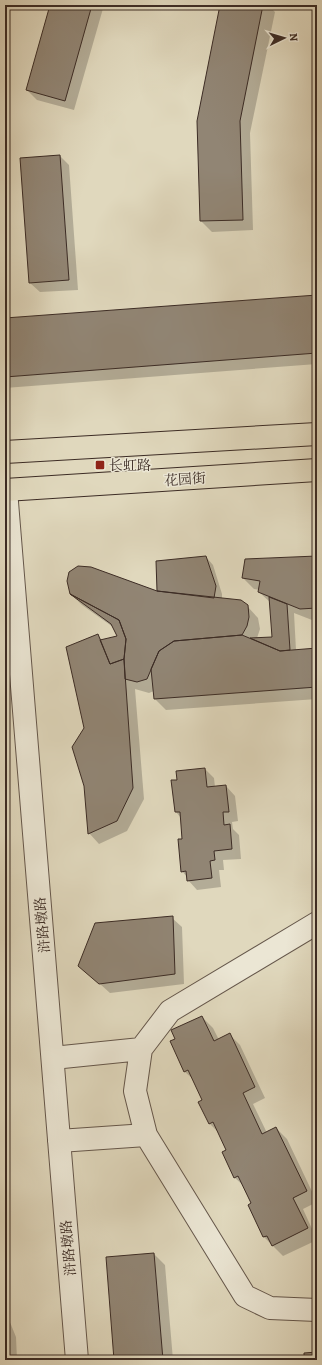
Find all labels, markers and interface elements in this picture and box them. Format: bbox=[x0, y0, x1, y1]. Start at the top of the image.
north arrow bbox=[264, 18, 304, 58]
text: N bbox=[286, 33, 301, 42]
place label: 长虹路 bbox=[109, 456, 151, 475]
marker: 长虹路 bbox=[94, 459, 106, 471]
street label: 花园街 bbox=[163, 469, 207, 490]
street label: 浒路墩路 bbox=[31, 896, 54, 954]
street label: 浒路墩路 bbox=[57, 1219, 80, 1277]

